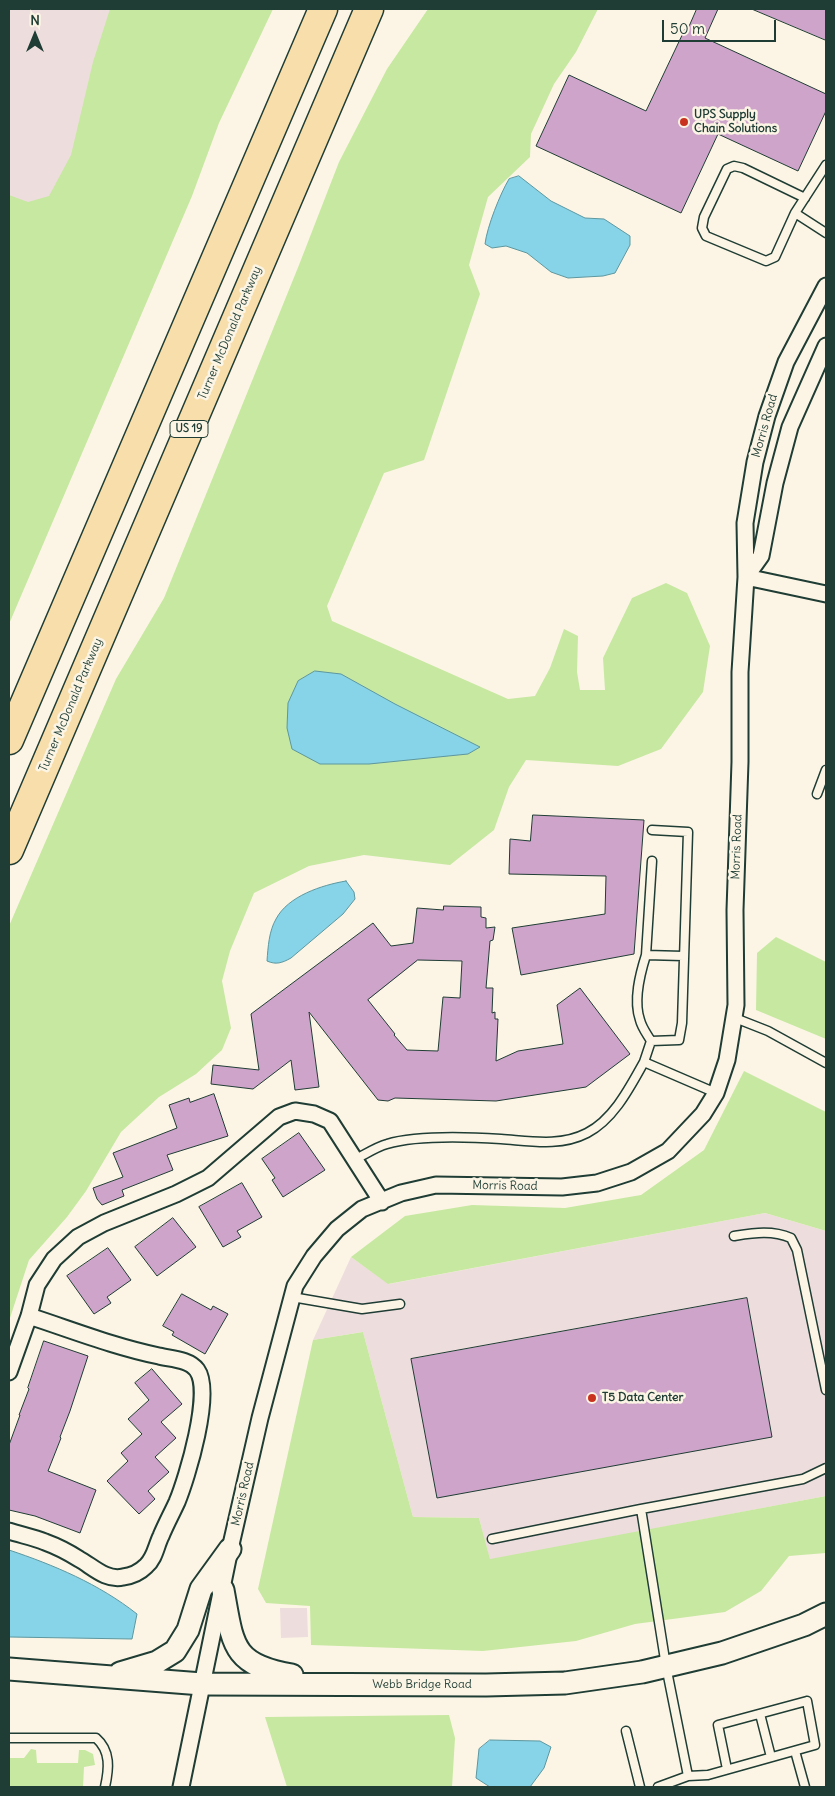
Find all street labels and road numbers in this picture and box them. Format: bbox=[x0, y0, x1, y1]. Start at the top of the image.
street label: Turner McDonald Parkway bbox=[195, 264, 265, 402]
street label: Morris Road bbox=[749, 393, 781, 459]
road number: US 19 bbox=[170, 420, 208, 438]
street label: Turner McDonald Parkway bbox=[36, 636, 106, 774]
street label: Morris Road bbox=[729, 814, 745, 880]
street label: Morris Road bbox=[472, 1178, 538, 1194]
street label: Morris Road bbox=[229, 1461, 257, 1527]
street label: Webb Bridge Road bbox=[372, 1678, 472, 1692]

